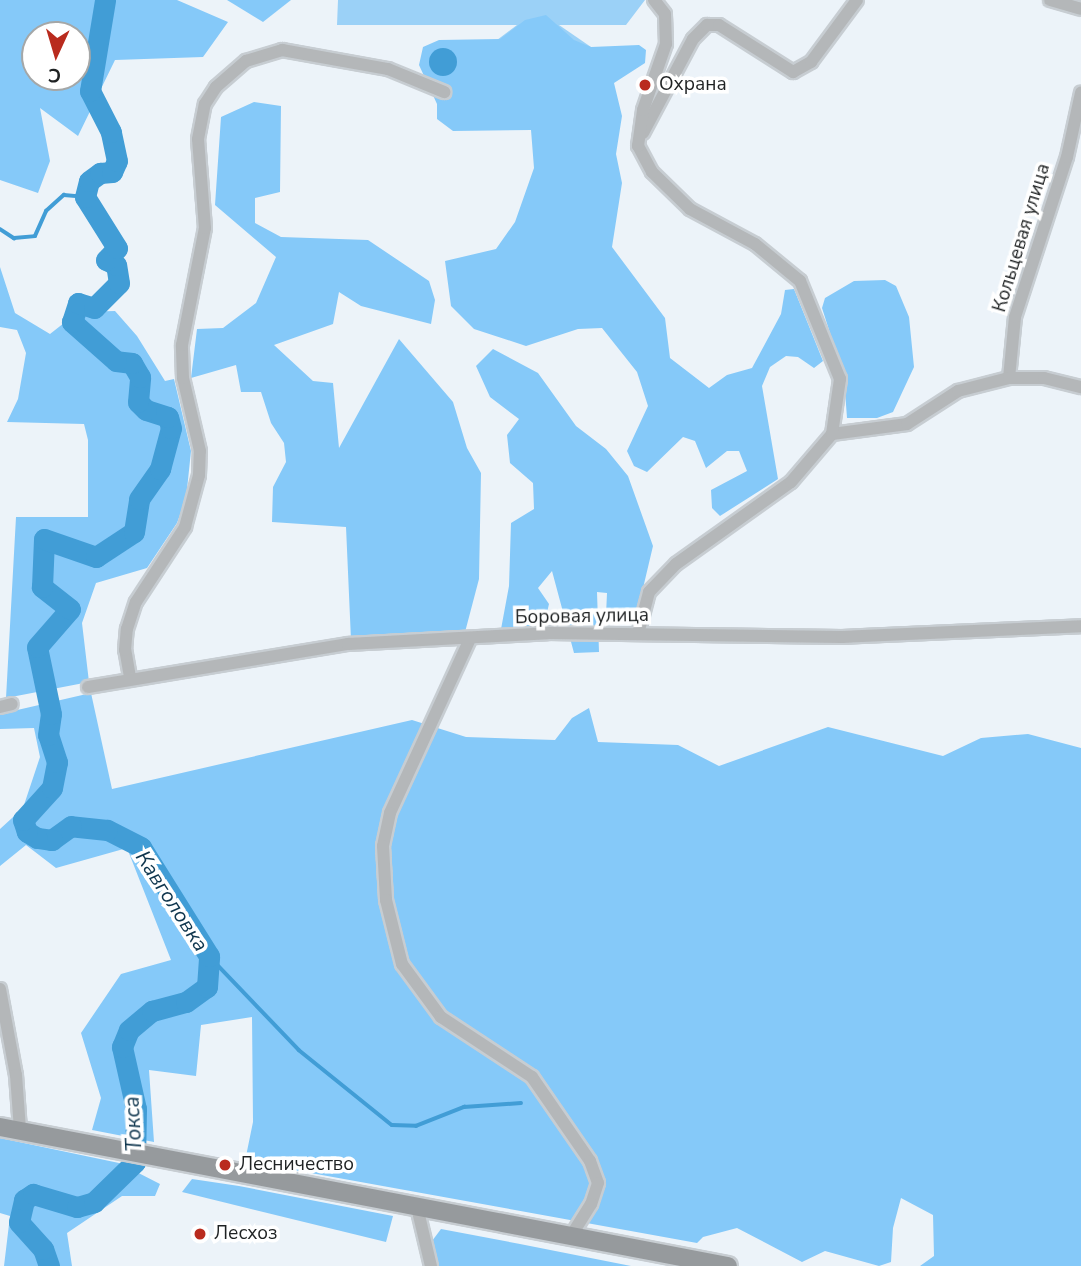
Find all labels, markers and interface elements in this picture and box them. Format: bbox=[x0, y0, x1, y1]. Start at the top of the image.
north arrow bbox=[21, 21, 91, 91]
text: С bbox=[47, 62, 62, 88]
place label: Охрана bbox=[659, 74, 727, 96]
marker: Охрана bbox=[637, 77, 653, 93]
street label: Кольцевая улица bbox=[989, 161, 1055, 315]
street label: Боровая улица bbox=[515, 604, 649, 630]
water label: Кавголовка bbox=[130, 846, 214, 956]
water label: Токса bbox=[119, 1096, 147, 1152]
place label: Лесничество bbox=[239, 1154, 354, 1176]
marker: Лесничество bbox=[217, 1157, 233, 1173]
place label: Лесхоз bbox=[214, 1223, 278, 1245]
marker: Лесхоз bbox=[192, 1226, 208, 1242]

